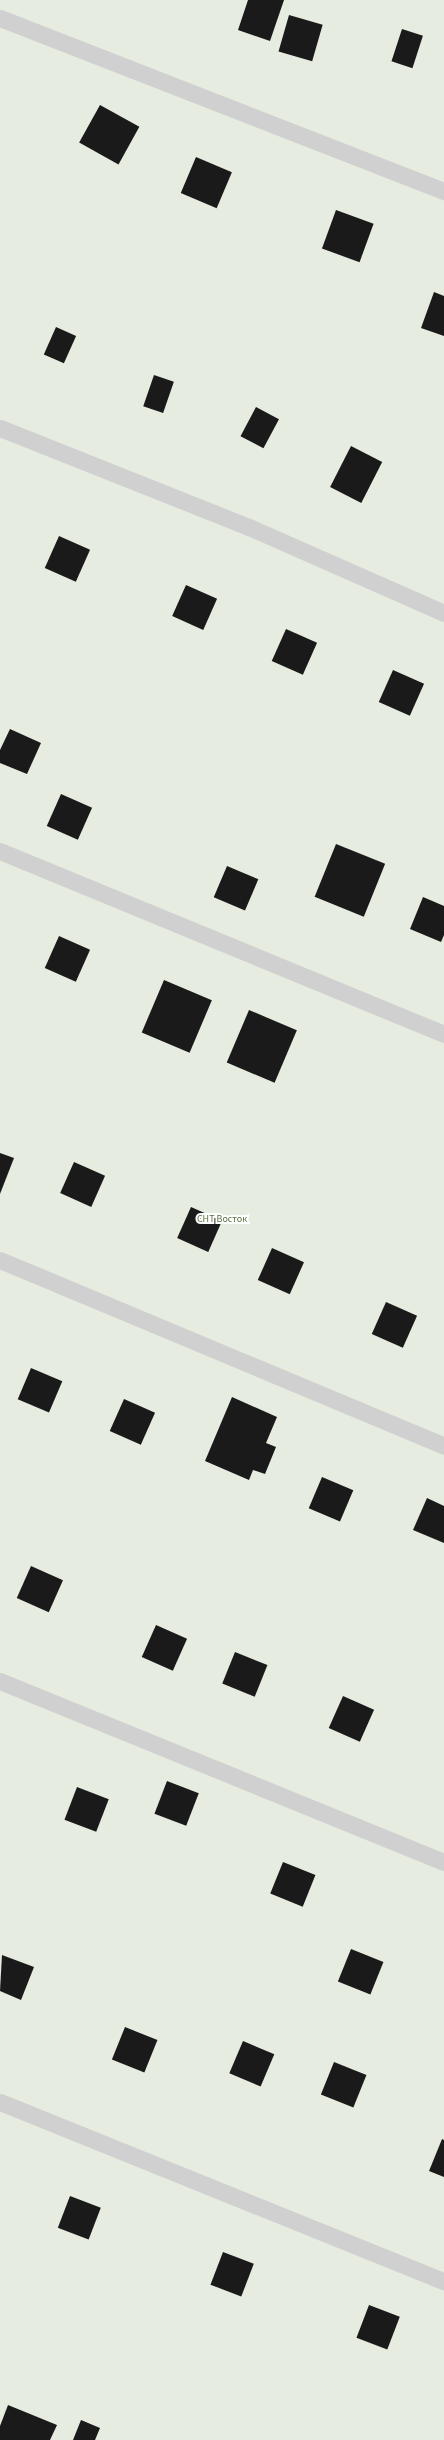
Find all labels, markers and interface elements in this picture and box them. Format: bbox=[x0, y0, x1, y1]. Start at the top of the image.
park label: СНТ Восток bbox=[197, 1214, 247, 1226]

